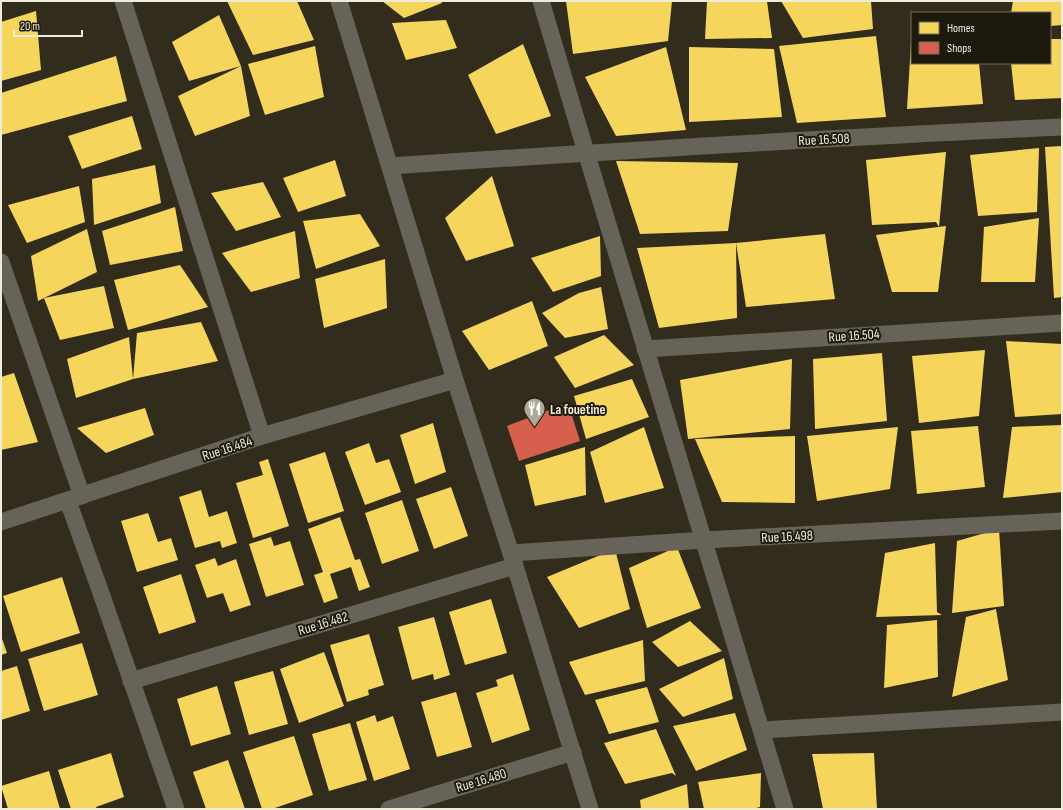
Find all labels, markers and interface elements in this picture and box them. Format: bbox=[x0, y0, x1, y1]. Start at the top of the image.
scale bar bbox=[14, 12, 82, 38]
legend bbox=[911, 12, 1051, 64]
text: 20 m bbox=[20, 19, 40, 34]
text: Homes bbox=[947, 21, 975, 36]
text: Shops bbox=[947, 41, 972, 56]
street label: Rue 16.508 bbox=[798, 130, 850, 149]
street label: Rue 16.504 bbox=[828, 325, 880, 346]
restaurant icon: La fouetine bbox=[522, 396, 548, 429]
place label: La fouetine bbox=[550, 401, 606, 418]
street label: Rue 16.484 bbox=[200, 432, 254, 465]
street label: Rue 16.498 bbox=[761, 527, 813, 546]
street label: Rue 16.482 bbox=[296, 608, 350, 639]
street label: Rue 16.480 bbox=[454, 765, 508, 796]

